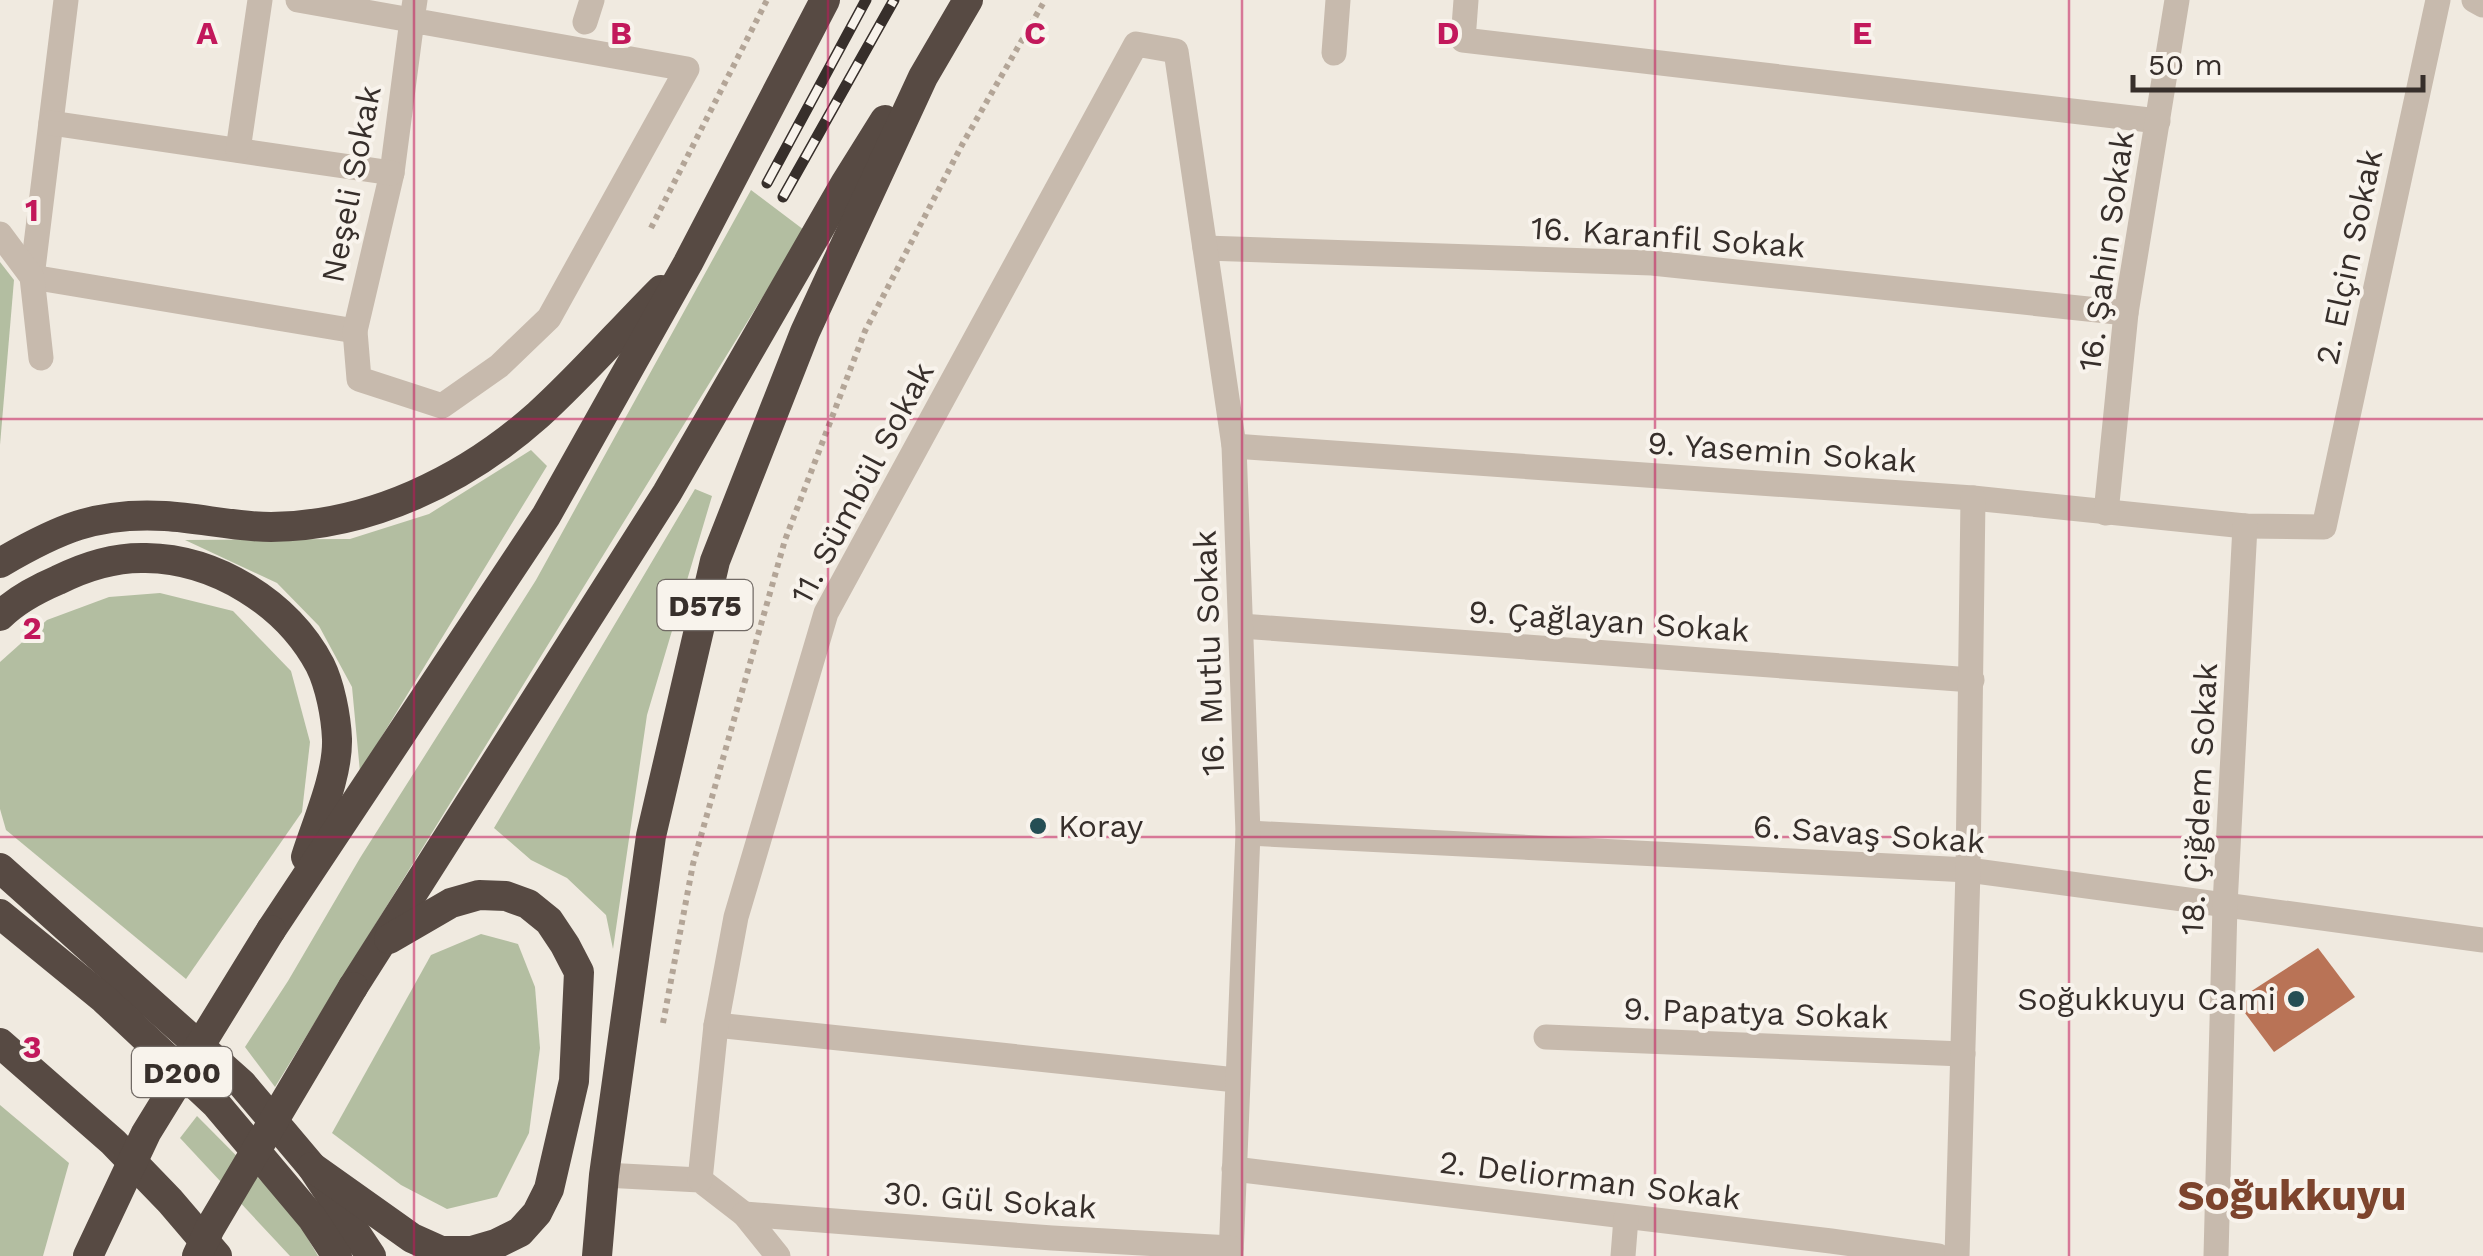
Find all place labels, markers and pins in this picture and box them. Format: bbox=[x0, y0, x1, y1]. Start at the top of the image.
place label: Koray bbox=[1058, 807, 1144, 845]
marker: Koray bbox=[1027, 815, 1049, 837]
place label: Soğukkuyu Cami bbox=[2017, 980, 2276, 1018]
marker: Soğukkuyu Cami bbox=[2285, 988, 2307, 1010]

